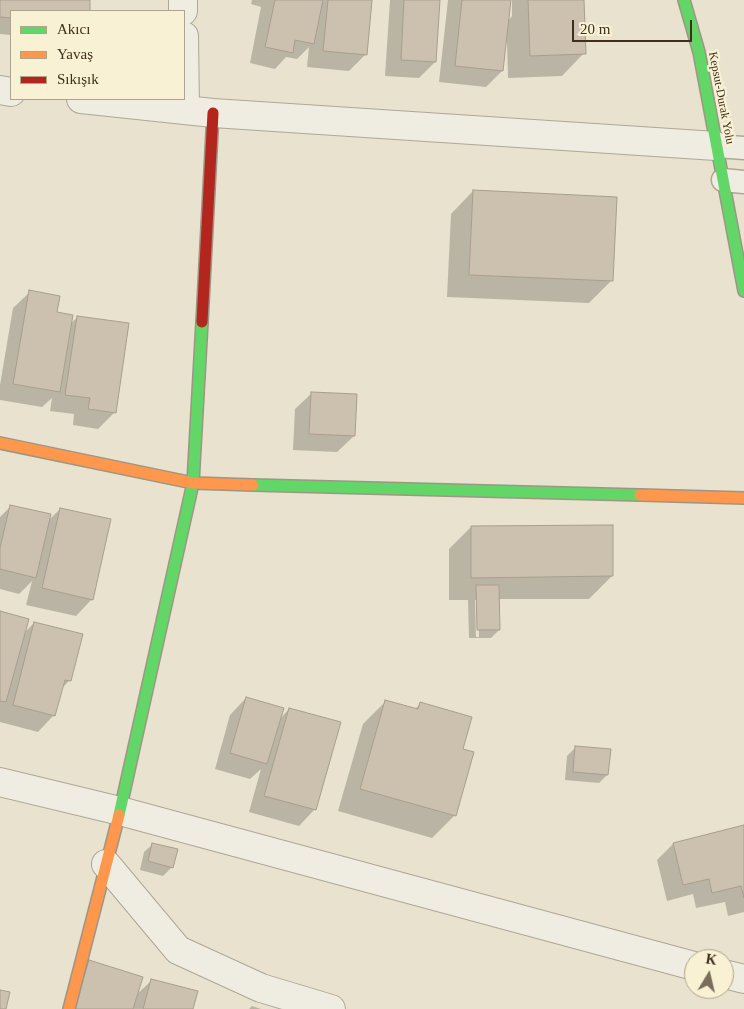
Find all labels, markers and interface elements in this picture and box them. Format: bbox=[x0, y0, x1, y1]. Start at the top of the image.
legend bbox=[10, 10, 185, 100]
scale bar bbox=[574, 10, 694, 42]
text: Akıcı bbox=[57, 21, 90, 37]
text: 20 m bbox=[580, 21, 610, 37]
text: Yavaş bbox=[57, 46, 93, 62]
street label: Kepsut-Durak Yolu bbox=[705, 51, 737, 145]
text: Sıkışık bbox=[57, 71, 99, 87]
north arrow bbox=[684, 949, 734, 999]
text: K bbox=[705, 951, 718, 968]

